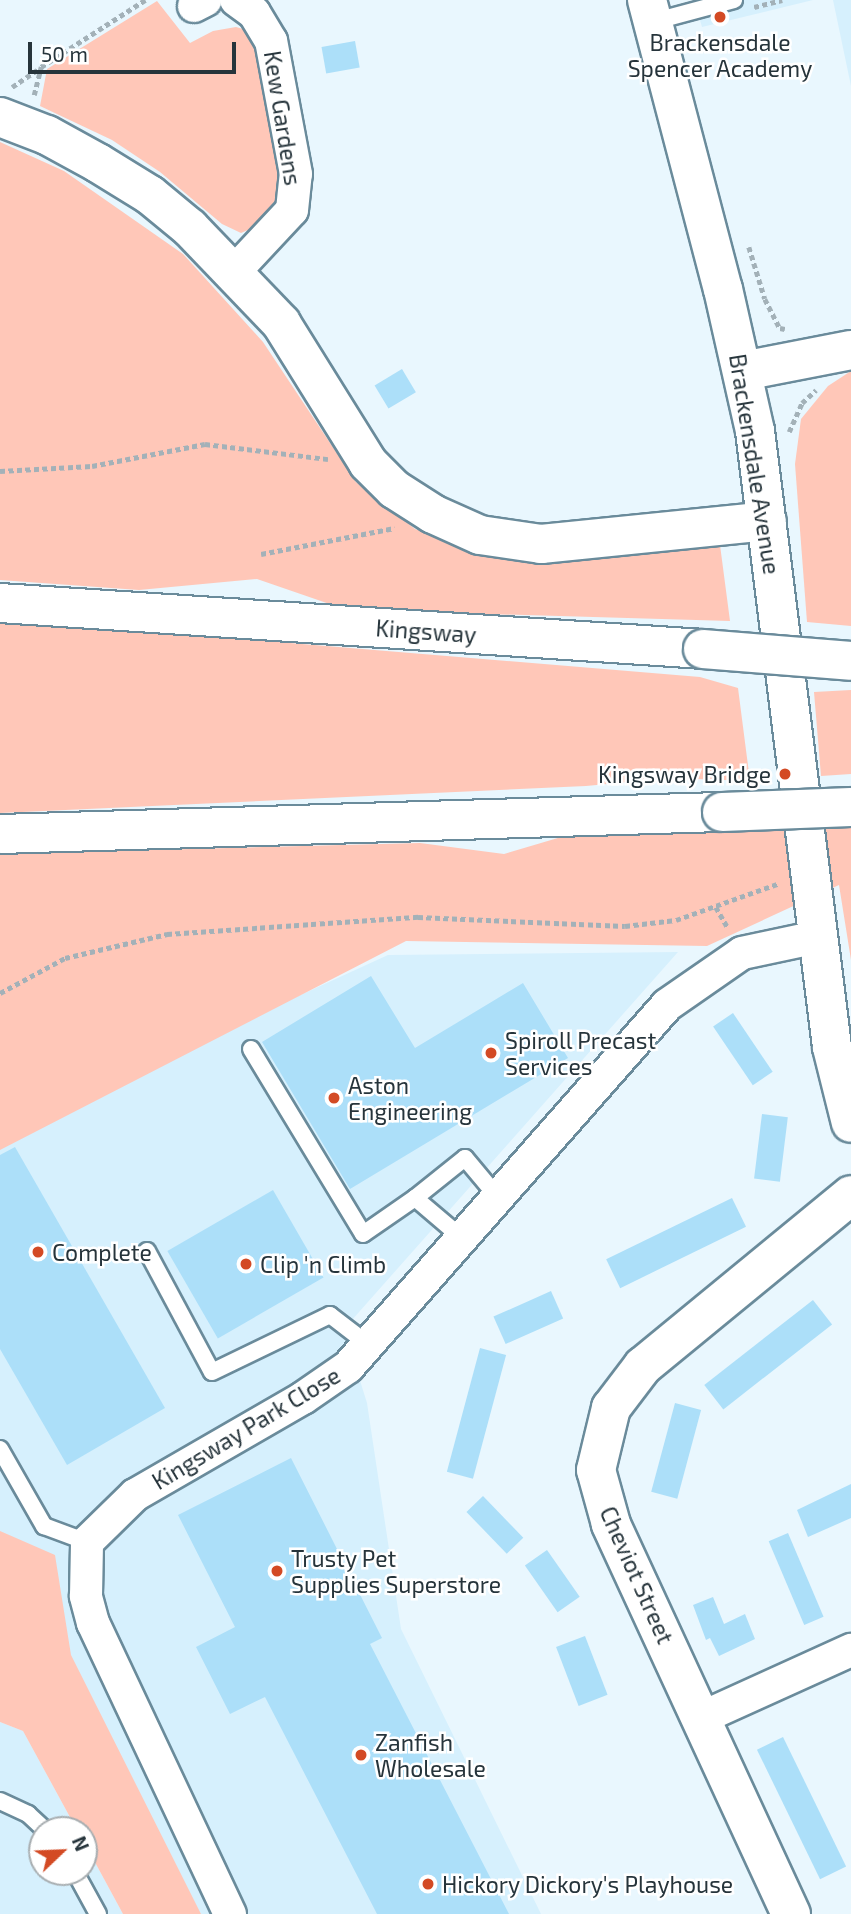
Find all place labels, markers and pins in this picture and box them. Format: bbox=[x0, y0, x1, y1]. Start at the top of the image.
marker: Brackensdale Spencer Academy bbox=[712, 9, 728, 25]
place label: Brackensdale Spencer Academy bbox=[627, 28, 813, 82]
place label: Kingsway Bridge bbox=[598, 760, 771, 788]
marker: Kingsway Bridge bbox=[777, 766, 793, 782]
place label: Spiroll Precast Services bbox=[505, 1026, 657, 1080]
marker: Spiroll Precast Services bbox=[483, 1045, 499, 1061]
place label: Aston Engineering bbox=[348, 1071, 472, 1125]
marker: Aston Engineering bbox=[326, 1090, 342, 1106]
place label: Complete bbox=[52, 1238, 152, 1266]
marker: Complete bbox=[30, 1244, 46, 1260]
place label: Clip 'n Climb bbox=[260, 1250, 386, 1278]
marker: Clip 'n Climb bbox=[238, 1256, 254, 1272]
place label: Trusty Pet Supplies Superstore bbox=[291, 1544, 501, 1598]
marker: Trusty Pet Supplies Superstore bbox=[269, 1563, 285, 1579]
place label: Zanfish Wholesale bbox=[375, 1728, 486, 1782]
marker: Zanfish Wholesale bbox=[353, 1747, 369, 1763]
place label: Hickory Dickory's Playhouse bbox=[442, 1870, 734, 1898]
marker: Hickory Dickory's Playhouse bbox=[420, 1876, 436, 1892]

